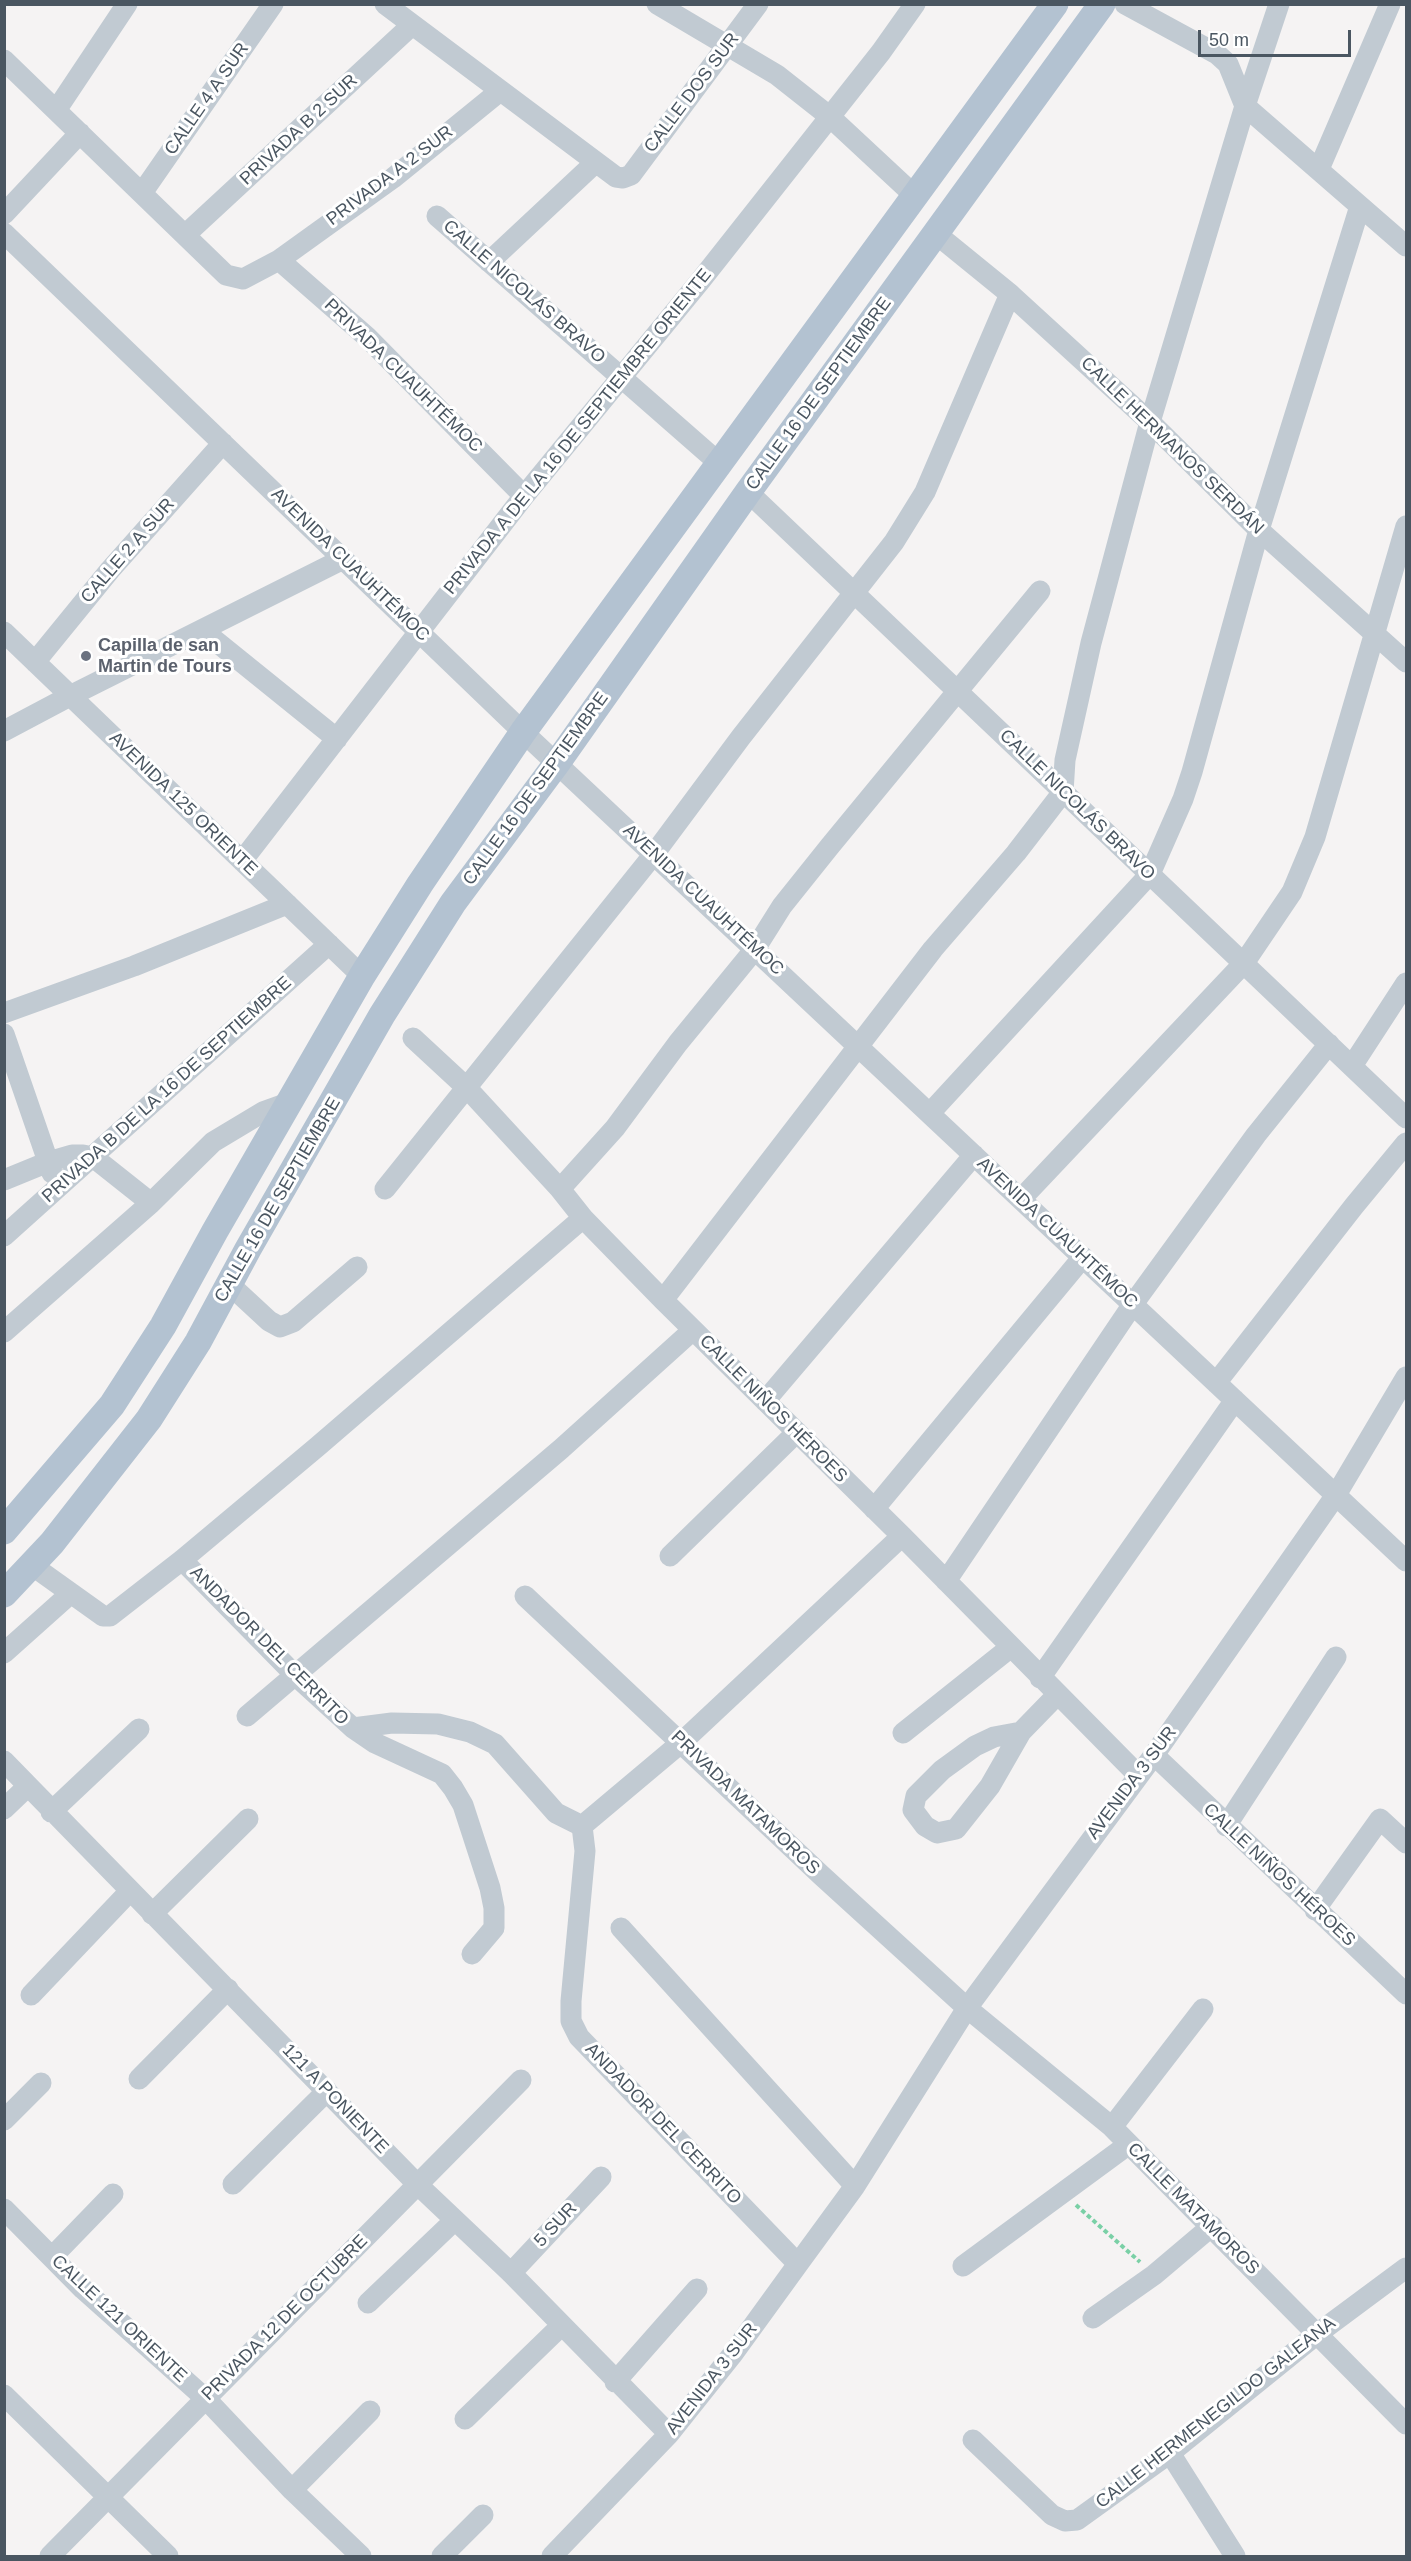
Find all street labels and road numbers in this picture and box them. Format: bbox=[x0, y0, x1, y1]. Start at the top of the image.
street label: CALLE DOS SUR bbox=[640, 29, 744, 157]
street label: CALLE 4 A SUR bbox=[160, 39, 254, 159]
street label: PRIVADA B 2 SUR bbox=[236, 70, 362, 190]
street label: PRIVADA A 2 SUR bbox=[323, 121, 457, 231]
street label: CALLE NICOLÁS BRAVO bbox=[439, 216, 609, 368]
street label: PRIVADA A DE LA 16 DE SEPTIEMBRE ORIENTE bbox=[440, 265, 716, 599]
street label: CALLE 16 DE SEPTIEMBRE bbox=[742, 293, 896, 495]
street label: PRIVADA CUAUHTÉMOC bbox=[319, 295, 487, 457]
street label: CALLE HERMANOS SERDÁN bbox=[1076, 353, 1268, 539]
street label: AVENIDA CUAUHTÉMOC bbox=[266, 484, 434, 646]
street label: CALLE 2 A SUR bbox=[77, 494, 179, 608]
street label: CALLE 16 DE SEPTIEMBRE bbox=[459, 688, 613, 890]
street label: CALLE NICOLÁS BRAVO bbox=[995, 725, 1159, 885]
street label: AVENIDA 125 ORIENTE bbox=[104, 728, 262, 880]
street label: AVENIDA CUAUHTÉMOC bbox=[618, 820, 788, 980]
street label: PRIVADA B DE LA 16 DE SEPTIEMBRE bbox=[38, 972, 296, 1208]
street label: CALLE 16 DE SEPTIEMBRE bbox=[210, 1094, 346, 1306]
street label: AVENIDA CUAUHTÉMOC bbox=[972, 1153, 1142, 1313]
street label: CALLE NIÑOS HÉROES bbox=[695, 1331, 851, 1487]
street label: ANDADOR DEL CERRITO bbox=[185, 1562, 353, 1730]
street label: AVENIDA 3 SUR bbox=[1083, 1722, 1181, 1844]
street label: PRIVADA MATAMOROS bbox=[666, 1726, 824, 1880]
street label: CALLE NIÑOS HÉROES bbox=[1198, 1799, 1360, 1951]
street label: ANDADOR DEL CERRITO bbox=[580, 2039, 746, 2209]
street label: 121 A PONIENTE bbox=[277, 2040, 393, 2158]
street label: CALLE MATAMOROS bbox=[1123, 2139, 1263, 2279]
street label: 5 SUR bbox=[530, 2198, 582, 2252]
street label: PRIVADA 12 DE OCTUBRE bbox=[198, 2231, 372, 2405]
street label: CALLE 121 ORIENTE bbox=[47, 2251, 191, 2387]
street label: CALLE HERMENEGILDO GALEANA bbox=[1092, 2313, 1340, 2513]
street label: AVENIDA 3 SUR bbox=[662, 2319, 762, 2439]

